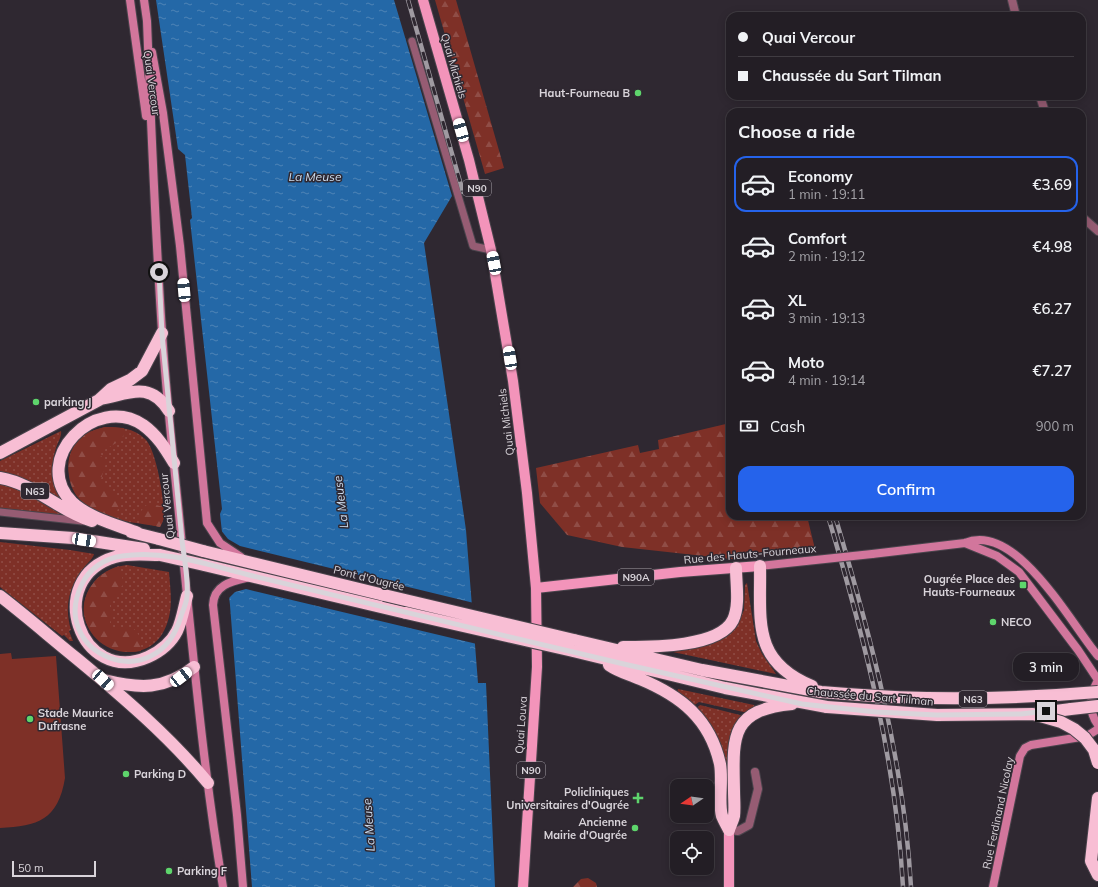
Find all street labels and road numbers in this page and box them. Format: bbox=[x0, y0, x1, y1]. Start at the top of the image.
street label: Quai Michiels bbox=[438, 32, 470, 100]
street label: Quai Vercour bbox=[140, 49, 164, 117]
road number: N90 bbox=[463, 180, 491, 196]
street label: Quai Michiels bbox=[495, 388, 517, 456]
street label: Quai Vercour bbox=[157, 473, 177, 539]
road number: N63 bbox=[21, 483, 49, 499]
street label: Rue des Hauts-Fourneaux bbox=[683, 541, 817, 567]
street label: Pont d'Ougrée bbox=[332, 562, 406, 594]
road number: N90A bbox=[618, 569, 654, 585]
street label: Chaussée du Sart Tilman bbox=[806, 683, 934, 709]
road number: N63 bbox=[959, 691, 987, 707]
street label: Quai Louva bbox=[512, 696, 530, 754]
street label: Rue Ferdinand Nicolay bbox=[979, 755, 1017, 870]
road number: N90 bbox=[517, 762, 545, 778]

